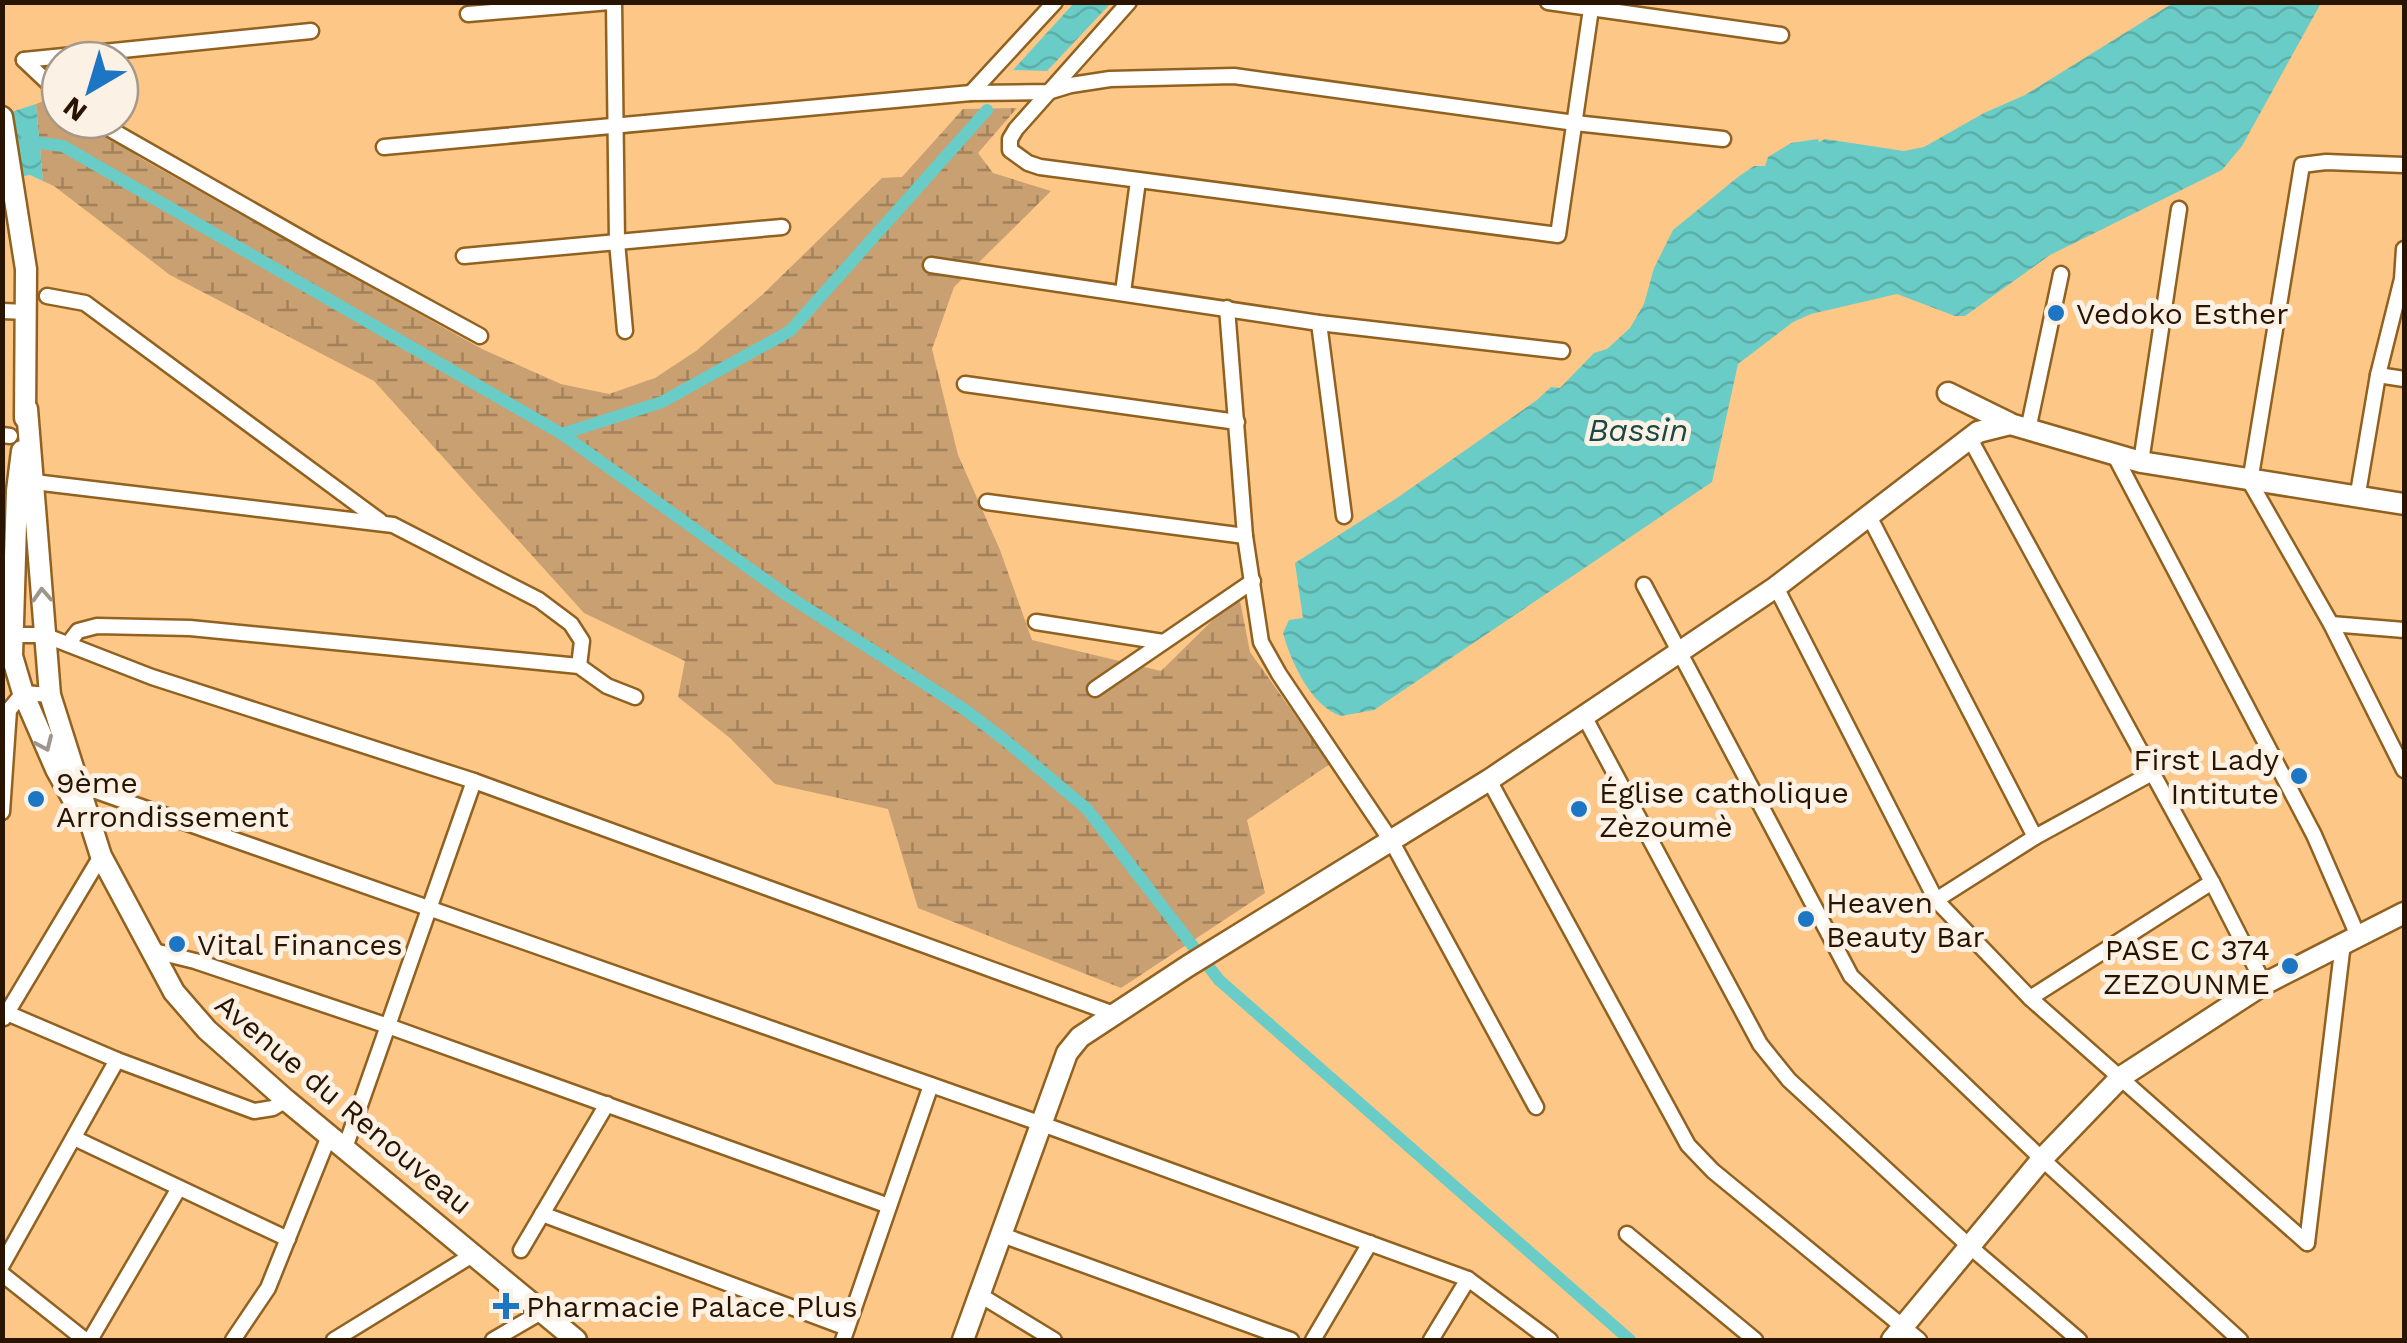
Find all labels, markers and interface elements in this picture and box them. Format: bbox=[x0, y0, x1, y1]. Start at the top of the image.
north arrow bbox=[40, 40, 140, 140]
text: N bbox=[57, 90, 93, 129]
place label: Vedoko Esther bbox=[2076, 296, 2289, 331]
marker: Vedoko Esther bbox=[2045, 302, 2067, 324]
water label: Bassin bbox=[1588, 411, 1688, 449]
one-way arrow bbox=[32, 586, 53, 602]
one-way arrow bbox=[33, 734, 53, 752]
place label: First Lady Intitute bbox=[2133, 742, 2280, 811]
place label: 9ème Arrondissement bbox=[56, 765, 289, 834]
marker: First Lady Intitute bbox=[2288, 765, 2310, 787]
place label: Église catholique Zèzoumè bbox=[1599, 775, 1849, 844]
marker: 9ème Arrondissement bbox=[25, 788, 47, 810]
marker: Église catholique Zèzoumè bbox=[1568, 798, 1590, 820]
place label: Heaven Beauty Bar bbox=[1826, 885, 1985, 954]
marker: Heaven Beauty Bar bbox=[1795, 908, 1817, 930]
place label: Vital Finances bbox=[197, 927, 403, 962]
place label: PASE C 374 ZEZOUNME bbox=[2103, 932, 2270, 1001]
marker: Vital Finances bbox=[166, 933, 188, 955]
marker: PASE C 374 ZEZOUNME bbox=[2279, 955, 2301, 977]
street label: Avenue du Renouveau bbox=[209, 986, 479, 1222]
place label: Pharmacie Palace Plus bbox=[526, 1289, 858, 1324]
marker: Pharmacie Palace Plus bbox=[495, 1295, 517, 1317]

